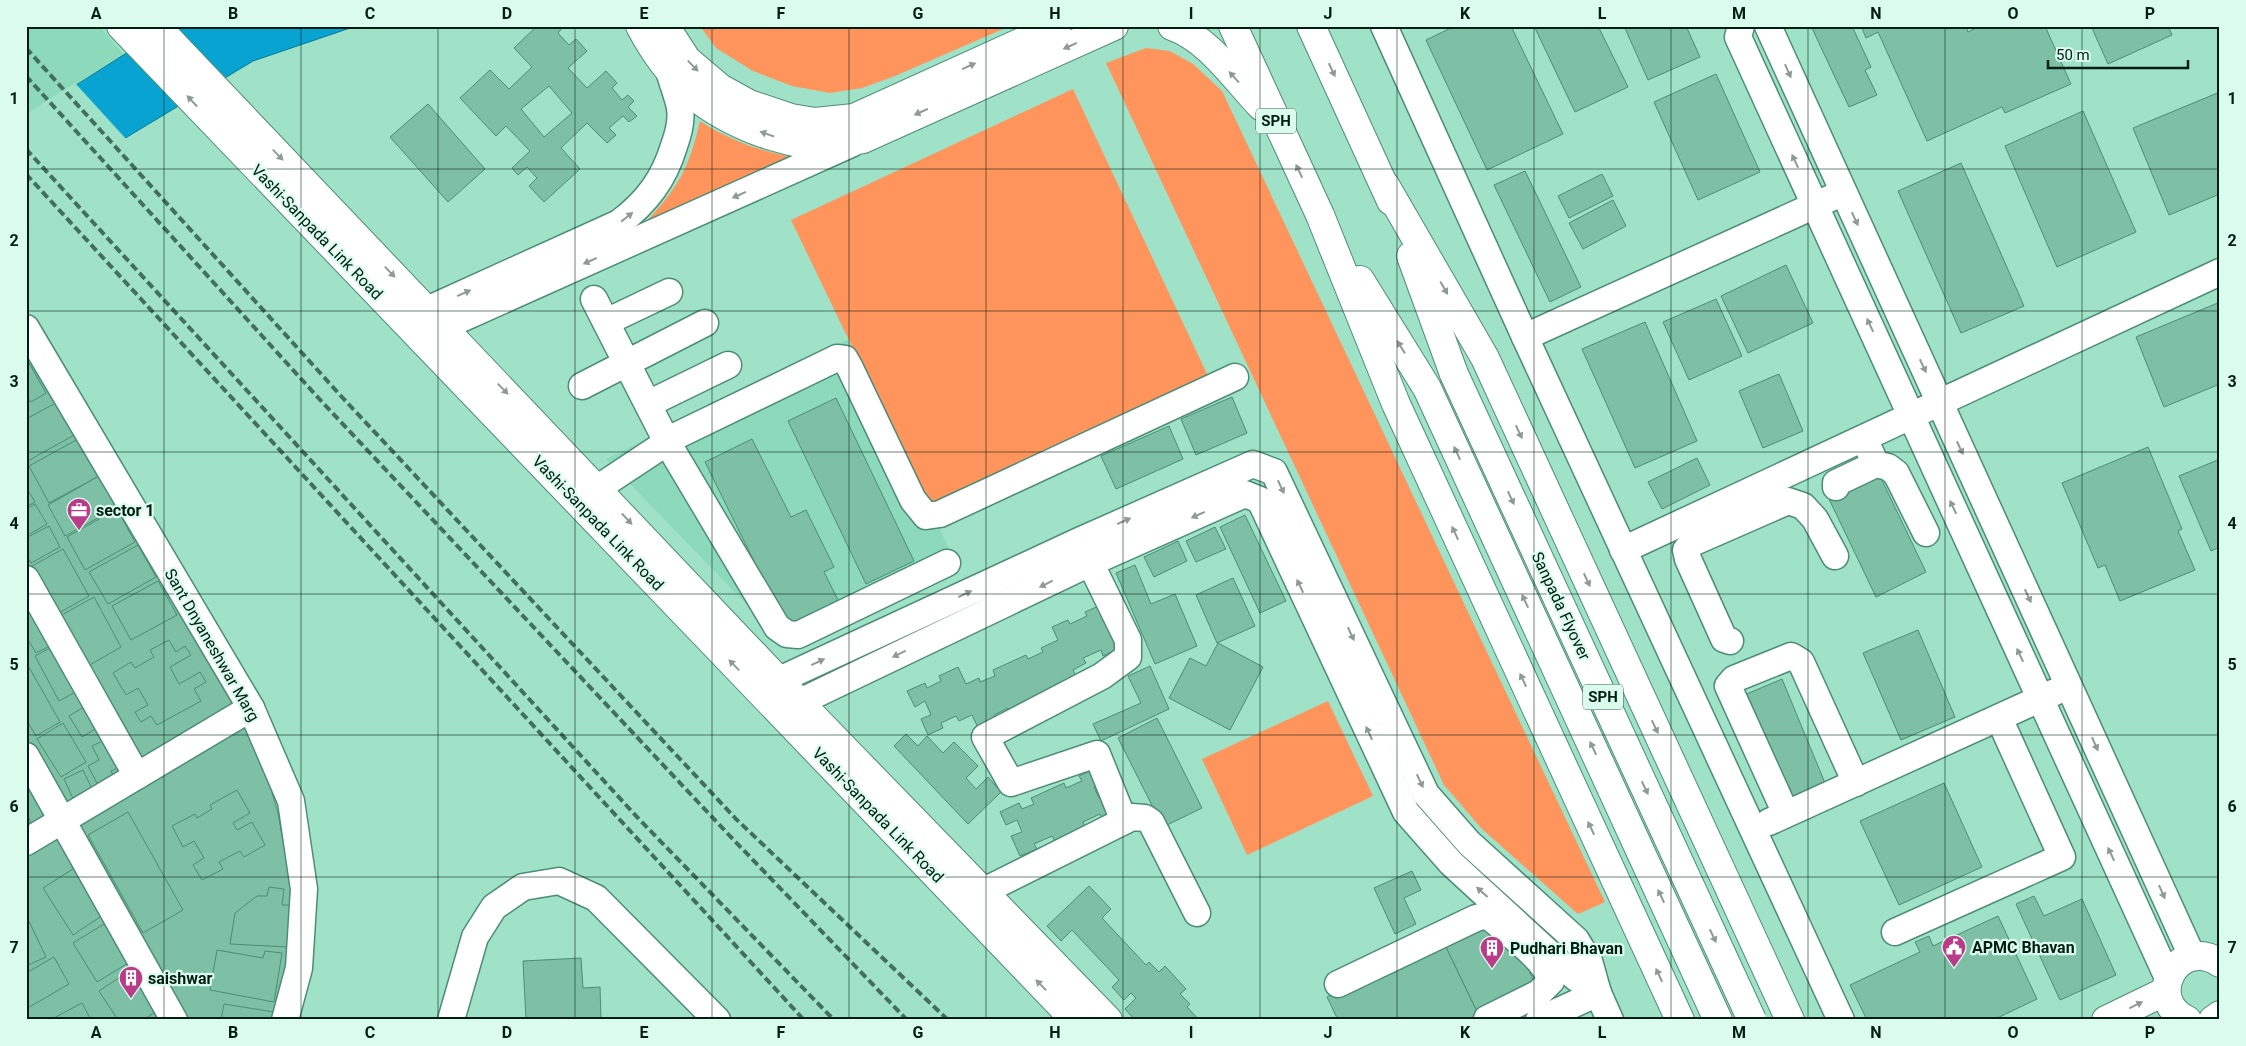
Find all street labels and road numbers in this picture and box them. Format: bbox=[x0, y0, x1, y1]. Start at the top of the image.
road number: SPH bbox=[1256, 108, 1296, 134]
street label: Vashi-Sanpada Link Road bbox=[247, 160, 387, 304]
street label: Vashi-Sanpada Link Road bbox=[528, 451, 668, 595]
street label: Sanpada Flyover bbox=[1528, 549, 1595, 664]
street label: Sant Dnyaneshwar Marg bbox=[160, 565, 264, 725]
road number: SPH bbox=[1583, 684, 1623, 710]
street label: Vashi-Sanpada Link Road bbox=[808, 743, 948, 887]

